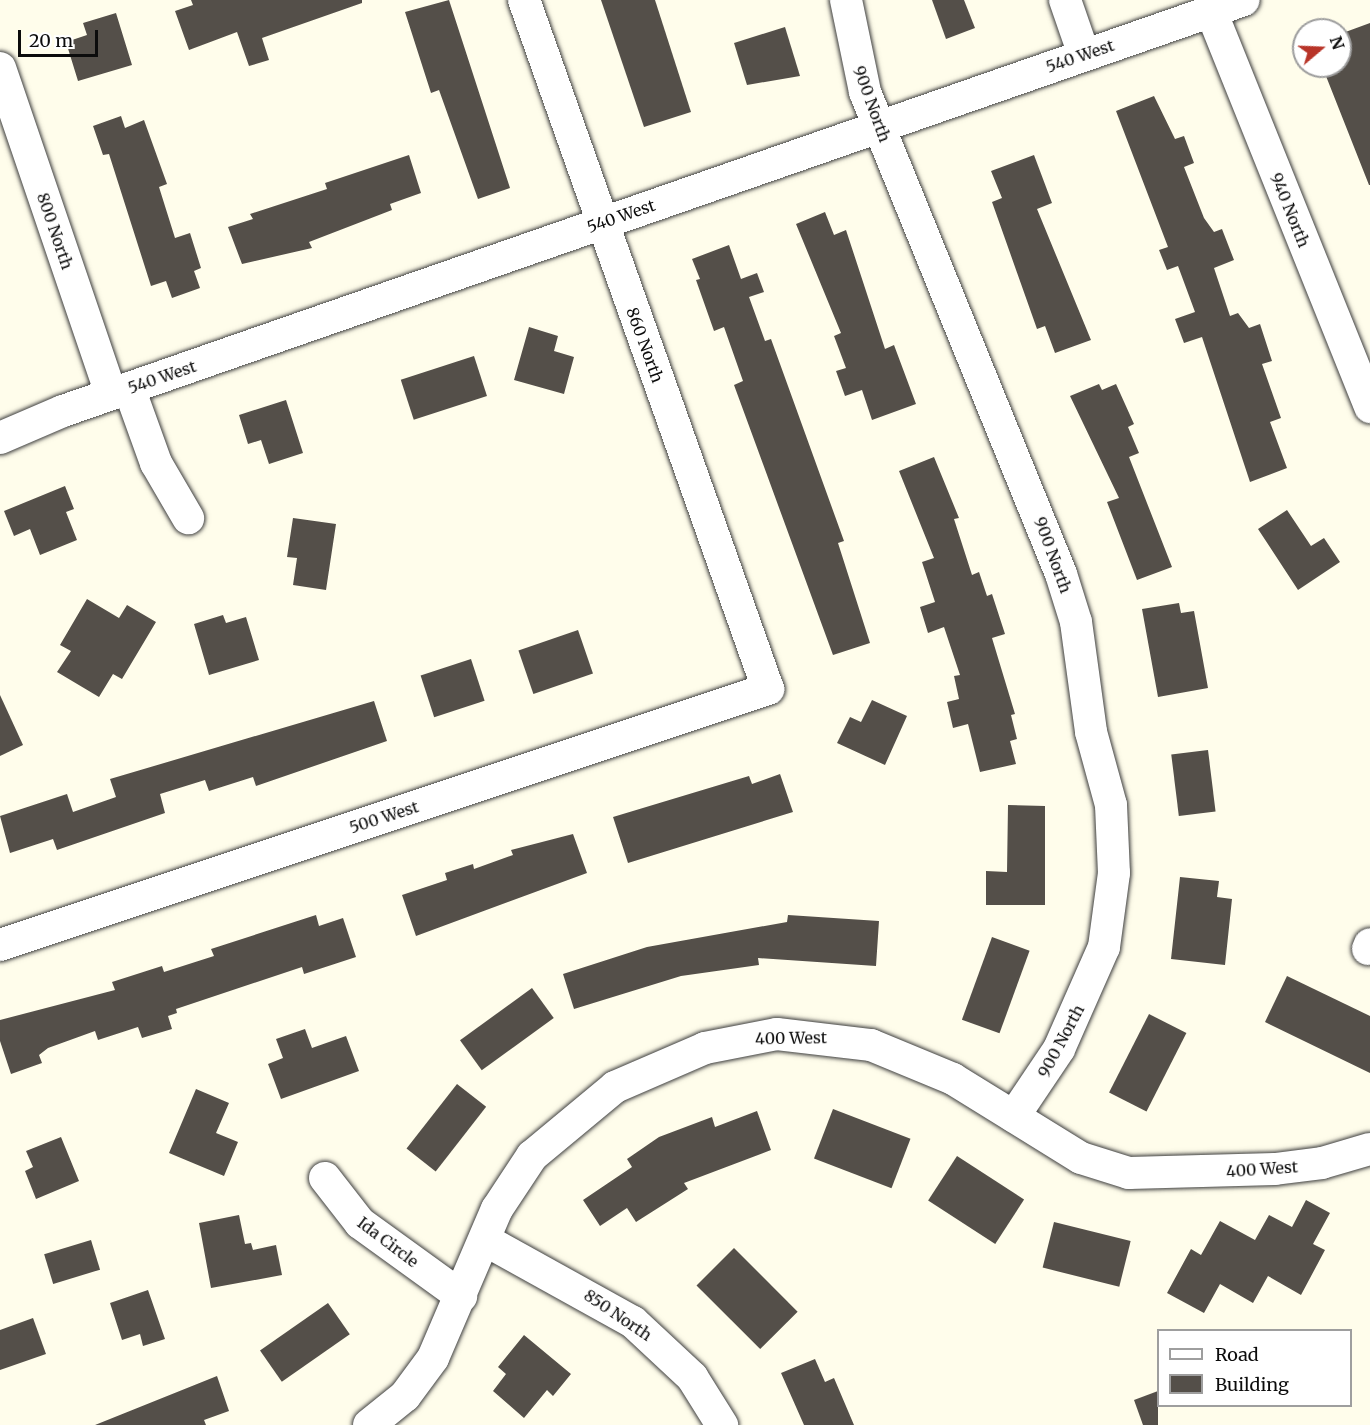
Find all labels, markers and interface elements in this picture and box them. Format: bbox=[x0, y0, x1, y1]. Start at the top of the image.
scale bar bbox=[21, 18, 100, 56]
north arrow bbox=[1292, 18, 1352, 78]
text: 20 m bbox=[29, 29, 73, 52]
text: N bbox=[1326, 34, 1349, 52]
street label: 540 West bbox=[1043, 35, 1117, 77]
street label: 900 North bbox=[849, 63, 895, 145]
street label: 940 North bbox=[1266, 170, 1314, 250]
street label: 800 North bbox=[33, 190, 77, 272]
street label: 540 West bbox=[584, 195, 658, 237]
street label: 860 North bbox=[623, 305, 667, 385]
street label: 540 West bbox=[125, 356, 199, 398]
street label: 900 North bbox=[1030, 514, 1076, 596]
street label: 500 West bbox=[347, 797, 421, 837]
street label: 900 North bbox=[1034, 1001, 1088, 1081]
street label: 400 West bbox=[755, 1028, 827, 1048]
street label: 400 West bbox=[1225, 1157, 1299, 1181]
street label: Ida Circle bbox=[354, 1213, 422, 1271]
street label: 850 North bbox=[581, 1285, 655, 1345]
legend bbox=[1157, 1329, 1352, 1407]
text: Road bbox=[1215, 1343, 1259, 1366]
text: Building bbox=[1215, 1373, 1289, 1396]

